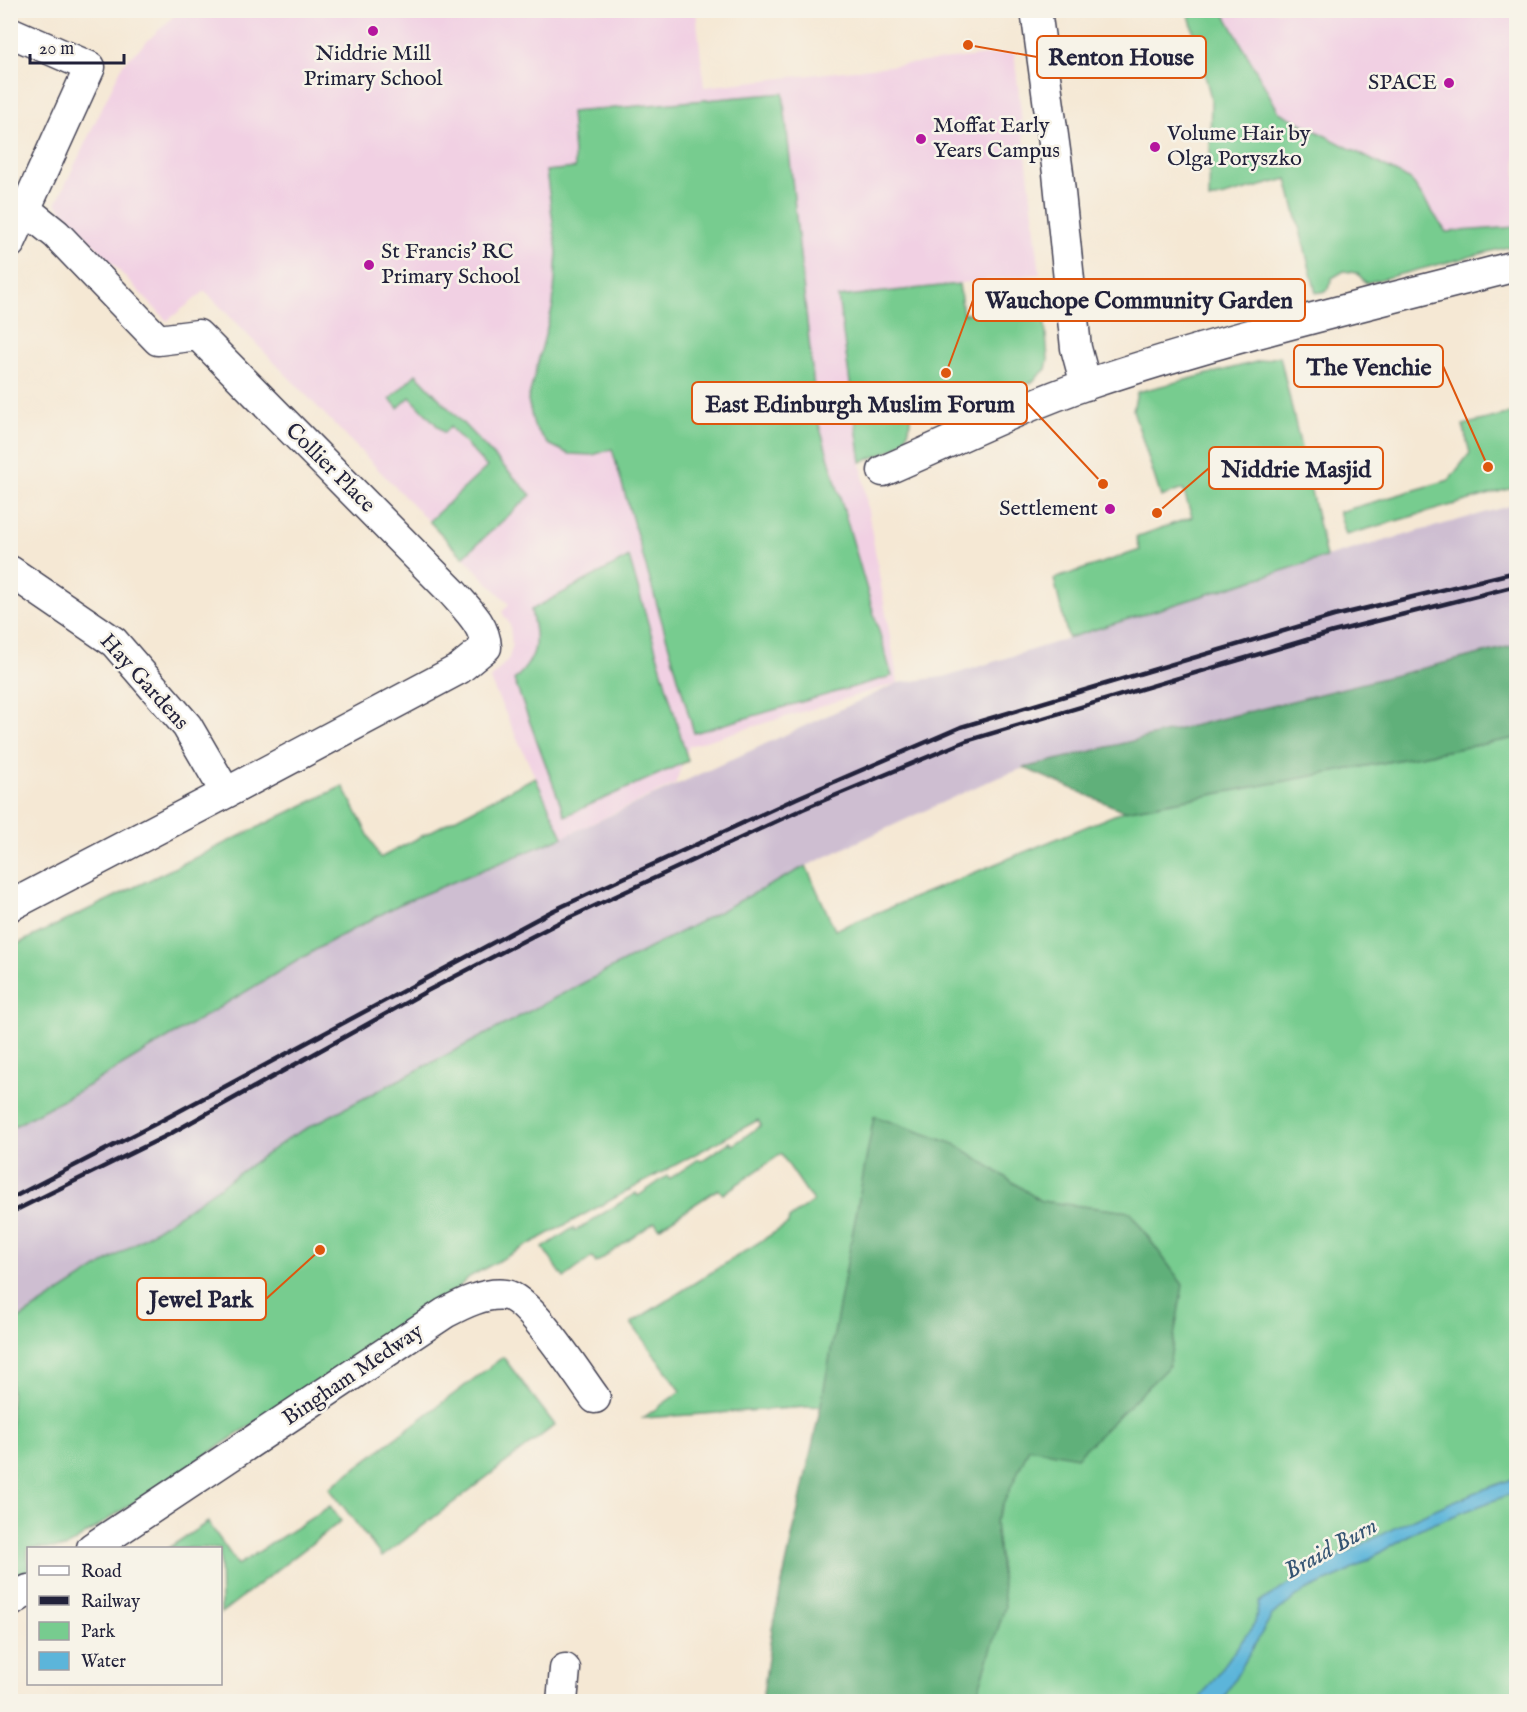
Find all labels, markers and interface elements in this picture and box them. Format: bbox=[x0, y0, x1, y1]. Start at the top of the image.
marker: Niddrie Mill Primary School bbox=[366, 24, 380, 38]
scale bar bbox=[30, 27, 124, 65]
callout: Renton House bbox=[1037, 36, 1206, 78]
text: 20 m bbox=[39, 38, 74, 61]
place label: Niddrie Mill Primary School bbox=[304, 40, 442, 93]
text: Renton House bbox=[1048, 43, 1194, 74]
place label: SPACE bbox=[1368, 69, 1437, 97]
marker: SPACE bbox=[1442, 76, 1456, 90]
place label: Moffat Early Years Campus bbox=[933, 112, 1060, 165]
place label: Volume Hair by Olga Poryszko bbox=[1166, 120, 1311, 173]
marker: Moffat Early Years Campus bbox=[914, 132, 928, 146]
marker: Volume Hair by Olga Poryszko bbox=[1148, 140, 1162, 154]
place label: St Francis' RC Primary School bbox=[381, 238, 520, 291]
marker: St Francis' RC Primary School bbox=[362, 258, 376, 272]
callout: Wauchope Community Garden bbox=[973, 279, 1305, 321]
text: Wauchope Community Garden bbox=[984, 286, 1293, 317]
callout: The Venchie bbox=[1294, 345, 1443, 387]
text: The Venchie bbox=[1305, 353, 1432, 384]
callout: East Edinburgh Muslim Forum bbox=[692, 382, 1027, 424]
text: East Edinburgh Muslim Forum bbox=[705, 390, 1016, 421]
street label: Collier Place bbox=[279, 417, 381, 519]
callout: Niddrie Masjid bbox=[1209, 447, 1383, 489]
text: Niddrie Masjid bbox=[1220, 455, 1372, 486]
place label: Settlement bbox=[999, 495, 1098, 523]
marker: Settlement bbox=[1103, 502, 1117, 516]
street label: Hay Gardens bbox=[93, 628, 195, 736]
callout: Jewel Park bbox=[137, 1278, 266, 1320]
text: Jewel Park bbox=[146, 1285, 254, 1316]
street label: Bingham Medway bbox=[277, 1318, 429, 1432]
water label: Braid Burn bbox=[1279, 1511, 1383, 1587]
legend bbox=[27, 1547, 222, 1685]
text: Road bbox=[81, 1561, 122, 1584]
text: Railway bbox=[81, 1591, 140, 1614]
text: Park bbox=[81, 1621, 116, 1644]
text: Water bbox=[81, 1651, 126, 1674]

